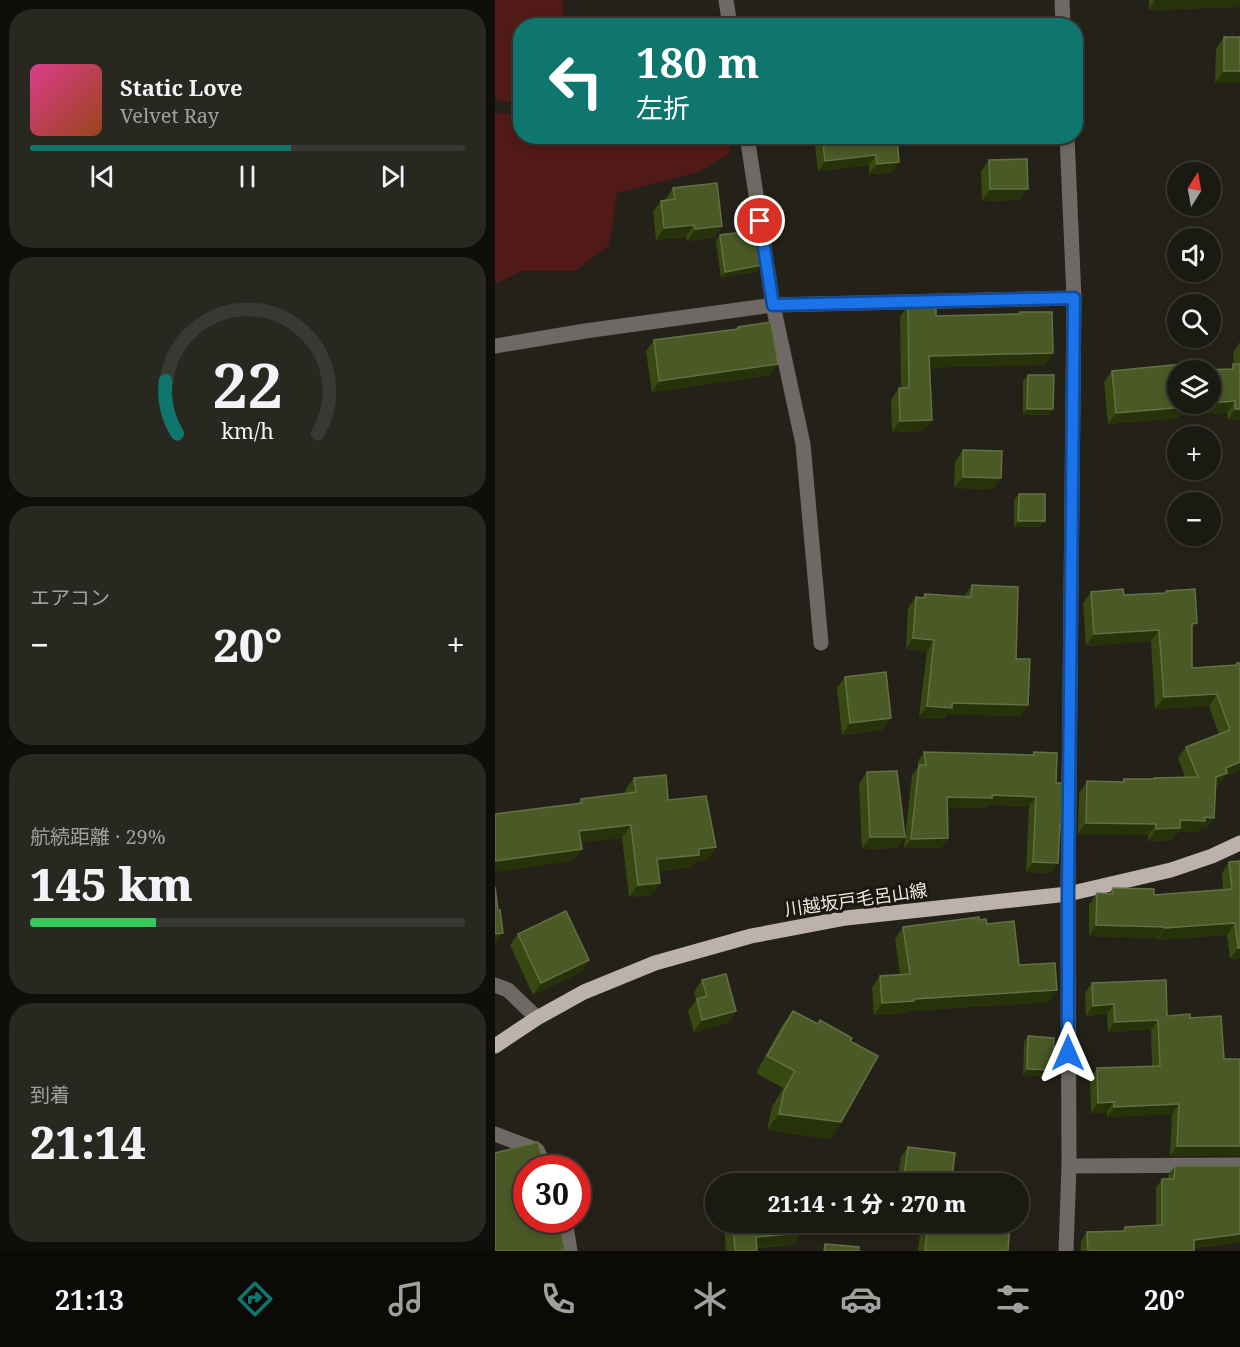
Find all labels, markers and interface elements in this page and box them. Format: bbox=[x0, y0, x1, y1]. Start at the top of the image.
text: 180 m bbox=[636, 33, 760, 90]
icon: left bbox=[537, 42, 615, 120]
text: Static Love bbox=[120, 72, 243, 102]
text: 左折 bbox=[636, 89, 690, 126]
text: Velvet Ray bbox=[120, 102, 219, 129]
icon: previous bbox=[86, 160, 119, 193]
icon: pause bbox=[231, 160, 264, 193]
icon: next bbox=[376, 160, 409, 193]
north arrow bbox=[1167, 162, 1221, 216]
map controls bbox=[1167, 162, 1221, 546]
pin bbox=[734, 195, 785, 246]
icon: arrive bbox=[743, 204, 776, 237]
button: sound bbox=[1167, 228, 1221, 282]
button: search bbox=[1167, 294, 1221, 348]
text: 22 bbox=[212, 341, 283, 426]
button: layers bbox=[1167, 360, 1221, 414]
text: km/h bbox=[221, 417, 274, 446]
button: + bbox=[1167, 426, 1221, 480]
button: − bbox=[1167, 492, 1221, 546]
text: エアコン bbox=[30, 584, 110, 611]
text: 20° bbox=[213, 614, 282, 675]
text: − bbox=[30, 622, 49, 667]
text: + bbox=[447, 622, 465, 667]
text: 航続距離 · 29% bbox=[30, 823, 166, 850]
text: 145 km bbox=[30, 853, 193, 914]
street label: 川越坂戸毛呂山線 bbox=[783, 877, 929, 921]
position arrow bbox=[1036, 1021, 1100, 1085]
text: 到着 bbox=[30, 1081, 70, 1108]
text: 21:14 bbox=[30, 1111, 146, 1172]
speed limit sign: 30 bbox=[513, 1155, 591, 1233]
text: 21:14 · 1 分 · 270 m bbox=[768, 1188, 966, 1218]
icon: directions bbox=[234, 1278, 276, 1320]
icon: music bbox=[385, 1278, 427, 1320]
icon: phone bbox=[537, 1278, 579, 1320]
icon: climate bbox=[689, 1278, 731, 1320]
icon: car bbox=[840, 1278, 882, 1320]
icon: filters bbox=[992, 1278, 1034, 1320]
text: 21:13 bbox=[55, 1281, 124, 1318]
text: 20° bbox=[1144, 1281, 1185, 1318]

